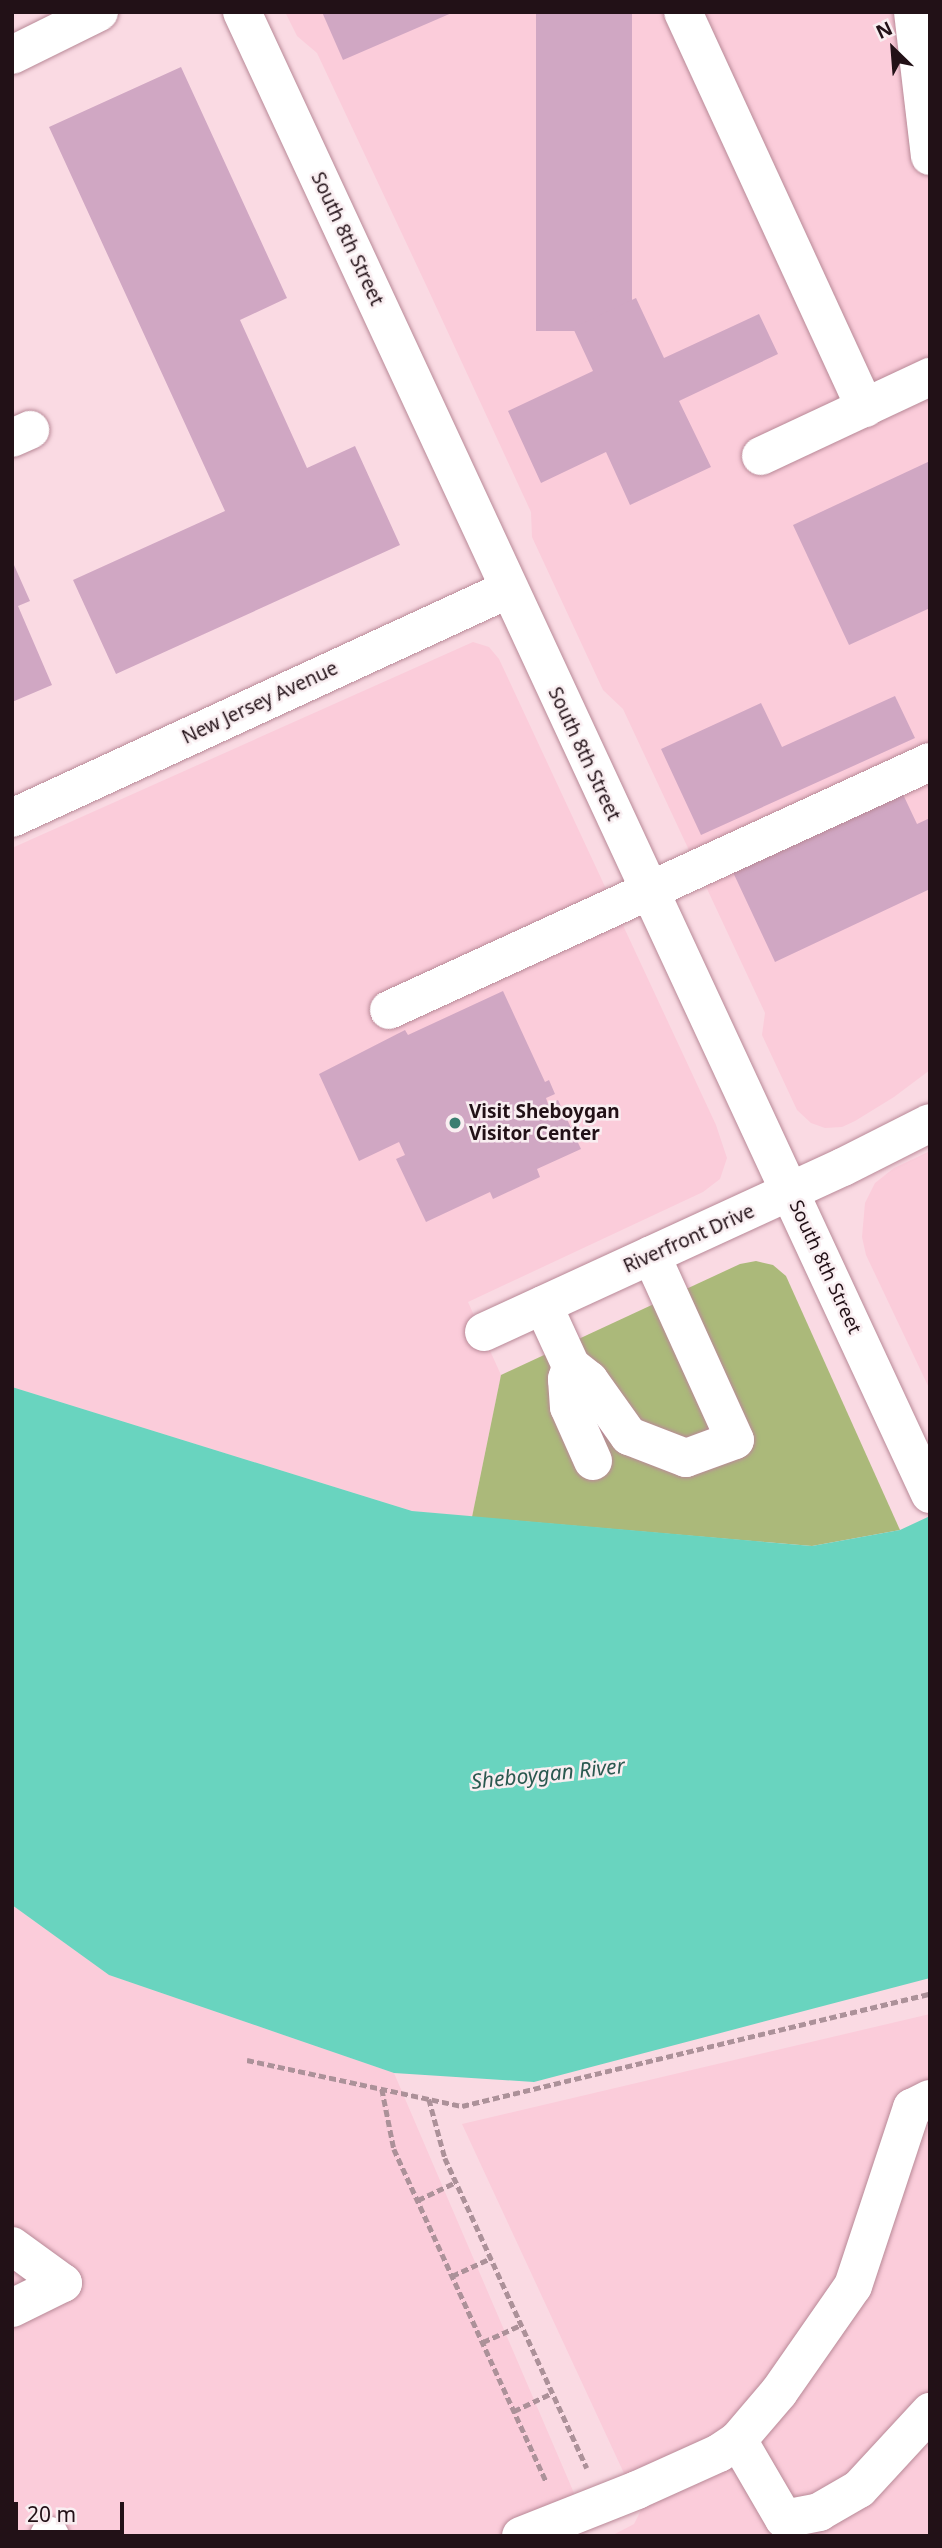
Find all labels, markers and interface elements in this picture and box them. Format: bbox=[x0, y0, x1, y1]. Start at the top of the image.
north arrow bbox=[858, 14, 928, 84]
text: N bbox=[872, 15, 897, 45]
street label: South 8th Street bbox=[306, 169, 388, 309]
street label: New Jersey Avenue bbox=[179, 657, 341, 749]
street label: South 8th Street bbox=[543, 684, 625, 824]
place label: Visit Sheboygan Visitor Center bbox=[469, 1101, 620, 1145]
marker: Visit Sheboygan Visitor Center bbox=[447, 1115, 463, 1131]
street label: South 8th Street bbox=[784, 1197, 866, 1337]
street label: Riverfront Drive bbox=[620, 1200, 758, 1278]
water label: Sheboygan River bbox=[470, 1752, 626, 1794]
scale bar bbox=[18, 2488, 128, 2532]
text: 20 m bbox=[27, 2500, 76, 2528]

